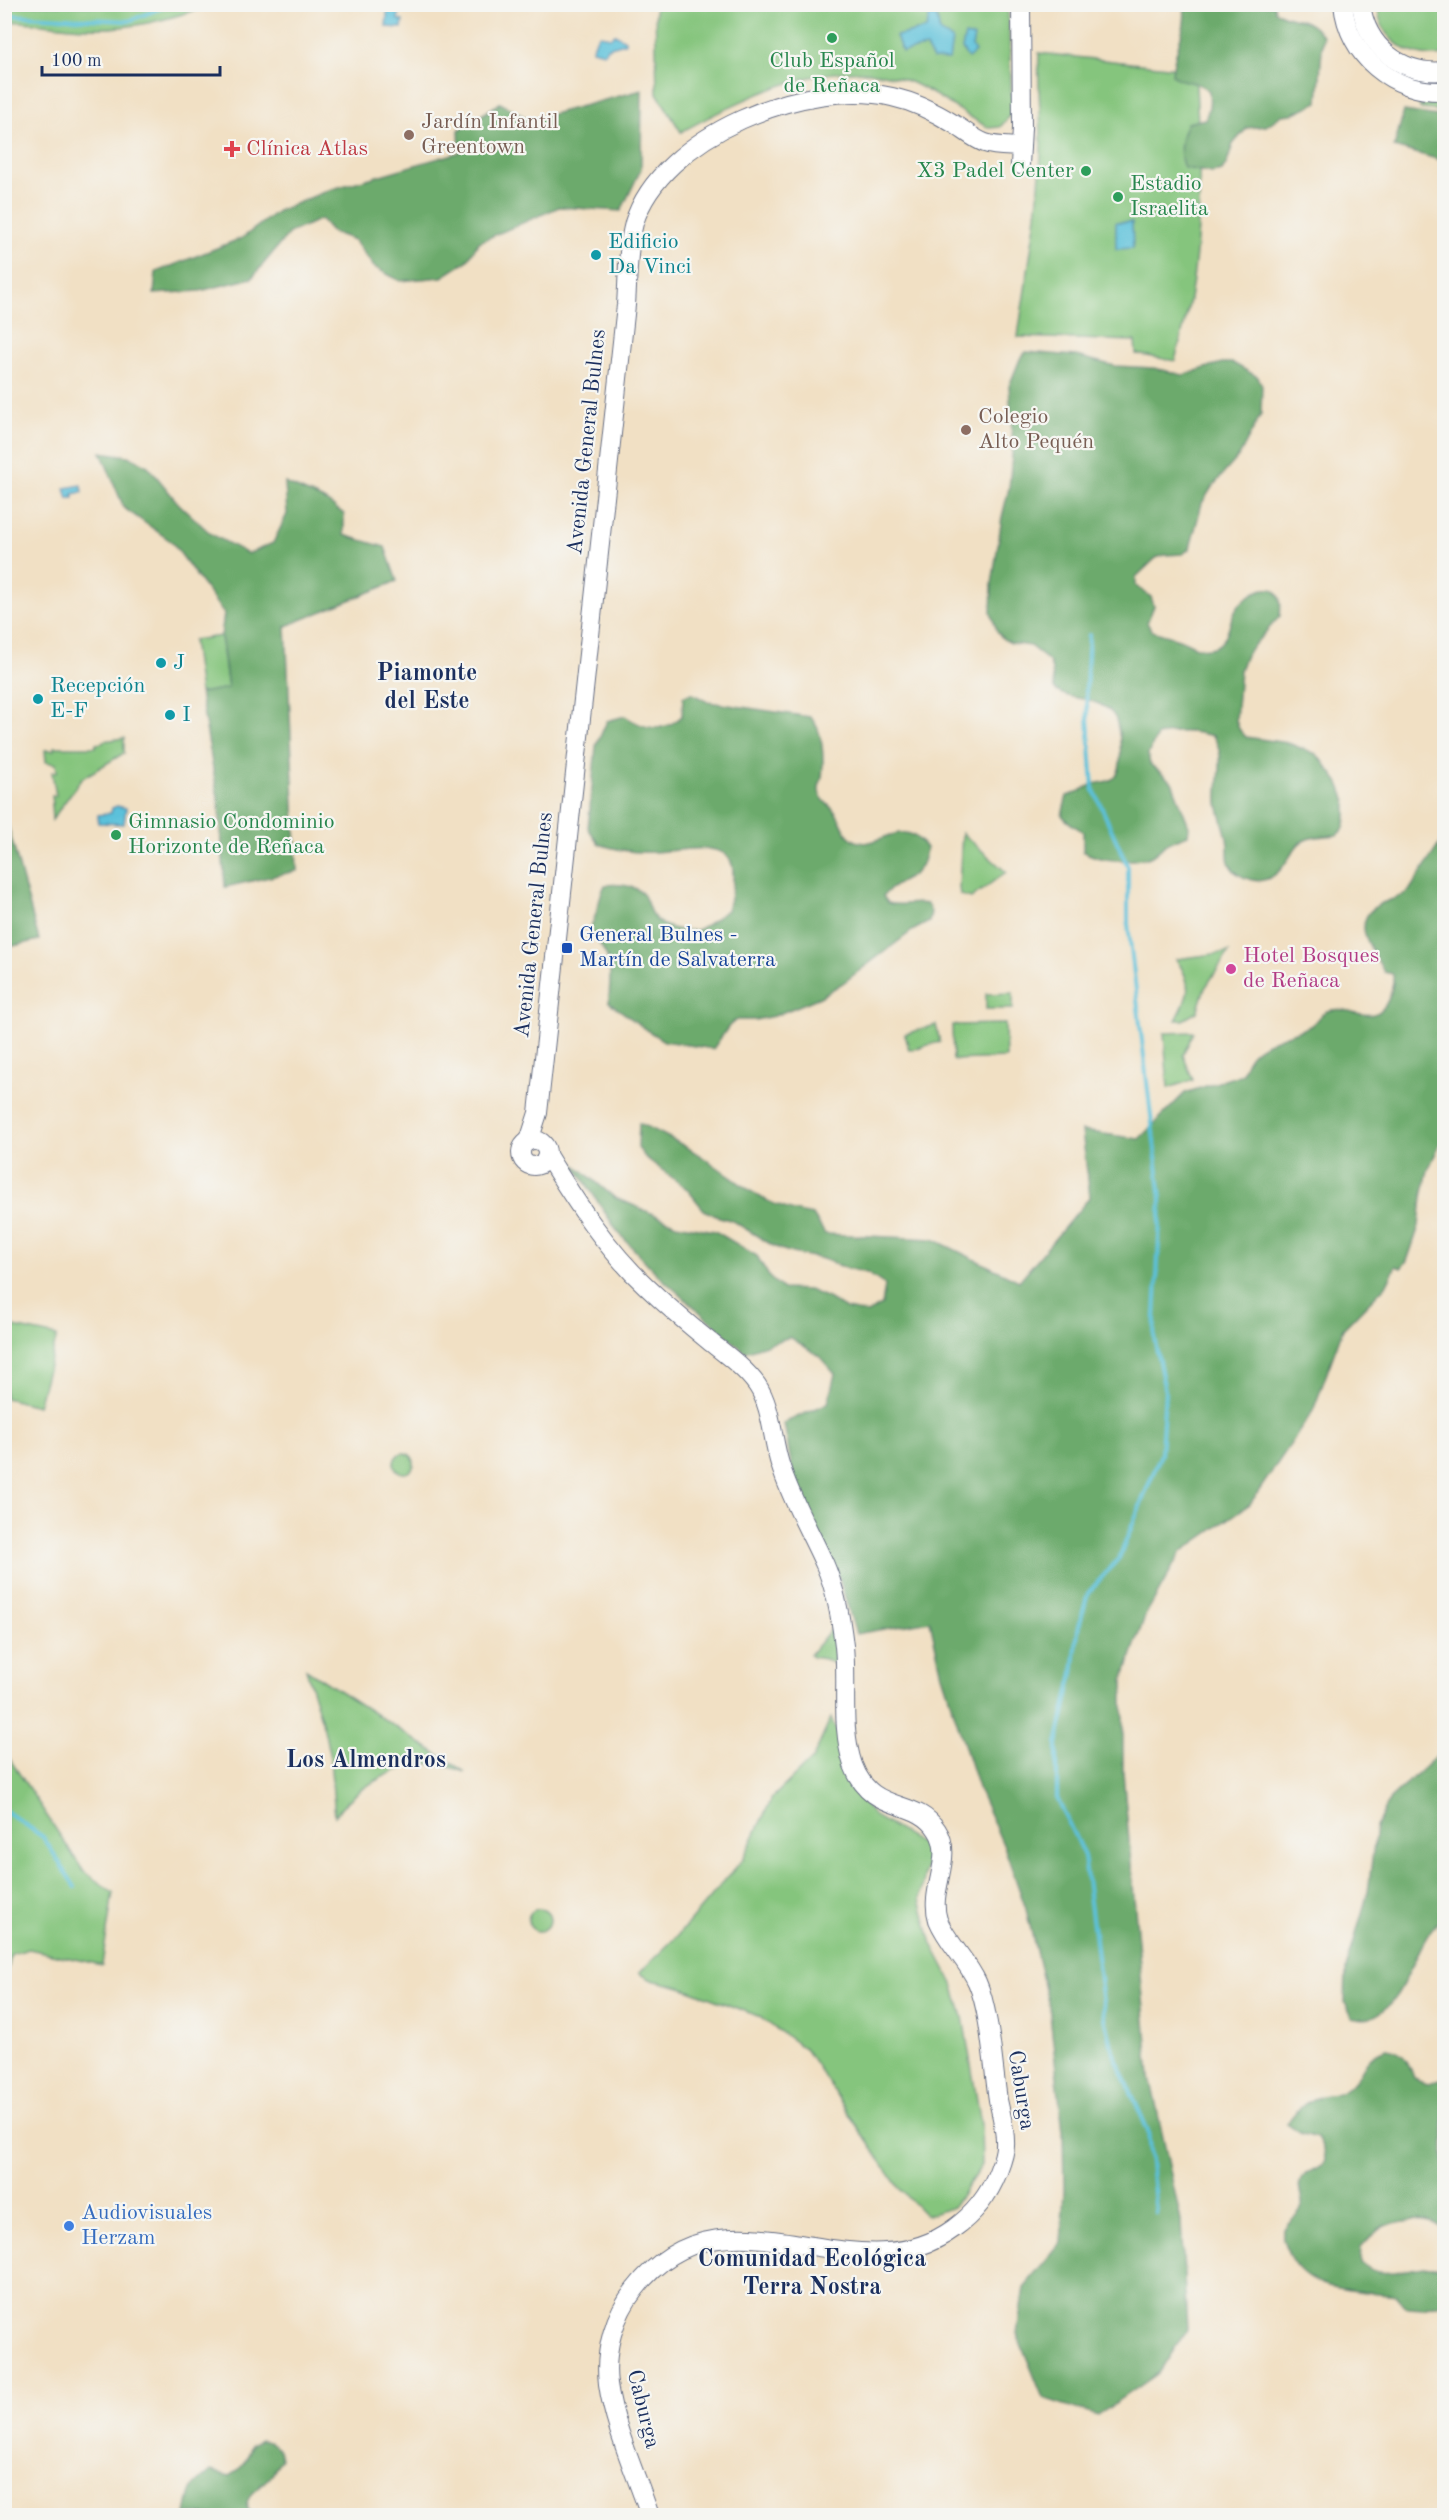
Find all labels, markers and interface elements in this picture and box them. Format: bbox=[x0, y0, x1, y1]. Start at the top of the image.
marker: Club Español de Reñaca bbox=[825, 31, 839, 45]
scale bar bbox=[42, 39, 220, 77]
place label: Club Español de Reñaca bbox=[769, 50, 895, 97]
text: 100 m bbox=[51, 52, 102, 70]
place label: Jardín Infantil Greentown bbox=[421, 111, 558, 158]
marker: Jardín Infantil Greentown bbox=[402, 128, 416, 142]
place label: Clínica Atlas bbox=[246, 138, 368, 160]
marker: Clínica Atlas bbox=[223, 140, 241, 158]
place label: X3 Padel Center bbox=[916, 160, 1074, 182]
marker: X3 Padel Center bbox=[1079, 164, 1093, 178]
place label: Estadio Israelita bbox=[1130, 173, 1209, 220]
marker: Estadio Israelita bbox=[1111, 190, 1125, 204]
place label: Edificio Da Vinci bbox=[608, 231, 692, 278]
marker: Edificio Da Vinci bbox=[589, 248, 603, 262]
street label: Avenida General Bulnes bbox=[564, 328, 610, 556]
place label: Colegio Alto Pequén bbox=[978, 406, 1094, 453]
marker: Colegio Alto Pequén bbox=[959, 423, 973, 437]
place label: J bbox=[173, 652, 185, 674]
marker: J bbox=[154, 656, 168, 670]
district label: Piamonte del Este bbox=[377, 662, 477, 714]
place label: Recepción E-F bbox=[50, 675, 145, 722]
marker: Recepción E-F bbox=[31, 692, 45, 706]
place label: I bbox=[182, 704, 191, 726]
marker: I bbox=[163, 708, 177, 722]
place label: Gimnasio Condominio Horizonte de Reñaca bbox=[128, 811, 335, 858]
street label: Avenida General Bulnes bbox=[511, 811, 557, 1039]
marker: Gimnasio Condominio Horizonte de Reñaca bbox=[109, 828, 123, 842]
place label: General Bulnes - Martín de Salvaterra bbox=[579, 924, 776, 971]
marker: General Bulnes - Martín de Salvaterra bbox=[560, 941, 574, 955]
place label: Hotel Bosques de Reñaca bbox=[1243, 945, 1379, 992]
marker: Hotel Bosques de Reñaca bbox=[1224, 962, 1238, 976]
district label: Los Almendros bbox=[286, 1749, 446, 1773]
street label: Caburga bbox=[1004, 2049, 1038, 2132]
place label: Audiovisuales Herzam bbox=[81, 2202, 212, 2249]
marker: Audiovisuales Herzam bbox=[62, 2219, 76, 2233]
district label: Comunidad Ecológica Terra Nostra bbox=[698, 2248, 926, 2300]
street label: Caburga bbox=[623, 2367, 663, 2451]

